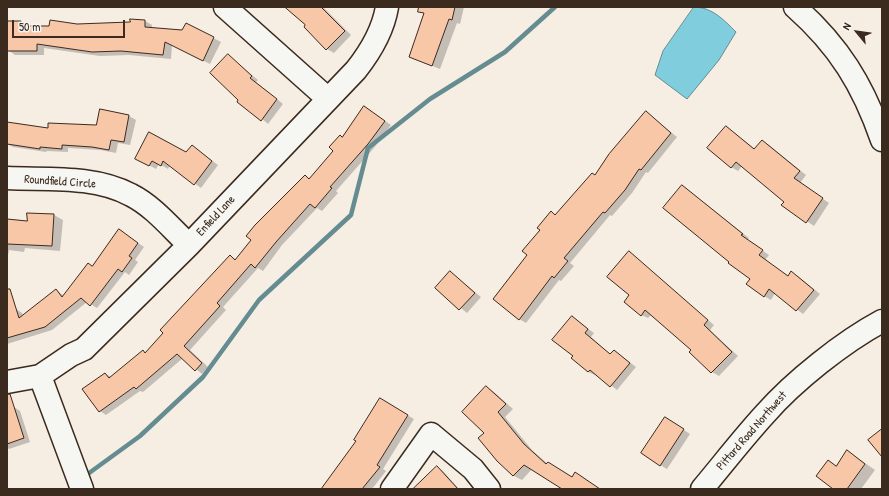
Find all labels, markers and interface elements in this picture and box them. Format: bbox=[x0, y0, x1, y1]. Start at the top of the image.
scale bar bbox=[14, 12, 127, 38]
north arrow bbox=[837, 12, 877, 52]
text: 50 m bbox=[19, 18, 40, 35]
text: N bbox=[839, 20, 854, 32]
street label: Roundfield Circle bbox=[24, 172, 96, 192]
street label: Enfield Lane bbox=[194, 193, 238, 239]
street label: Pittard Road Northwest bbox=[714, 389, 790, 473]

